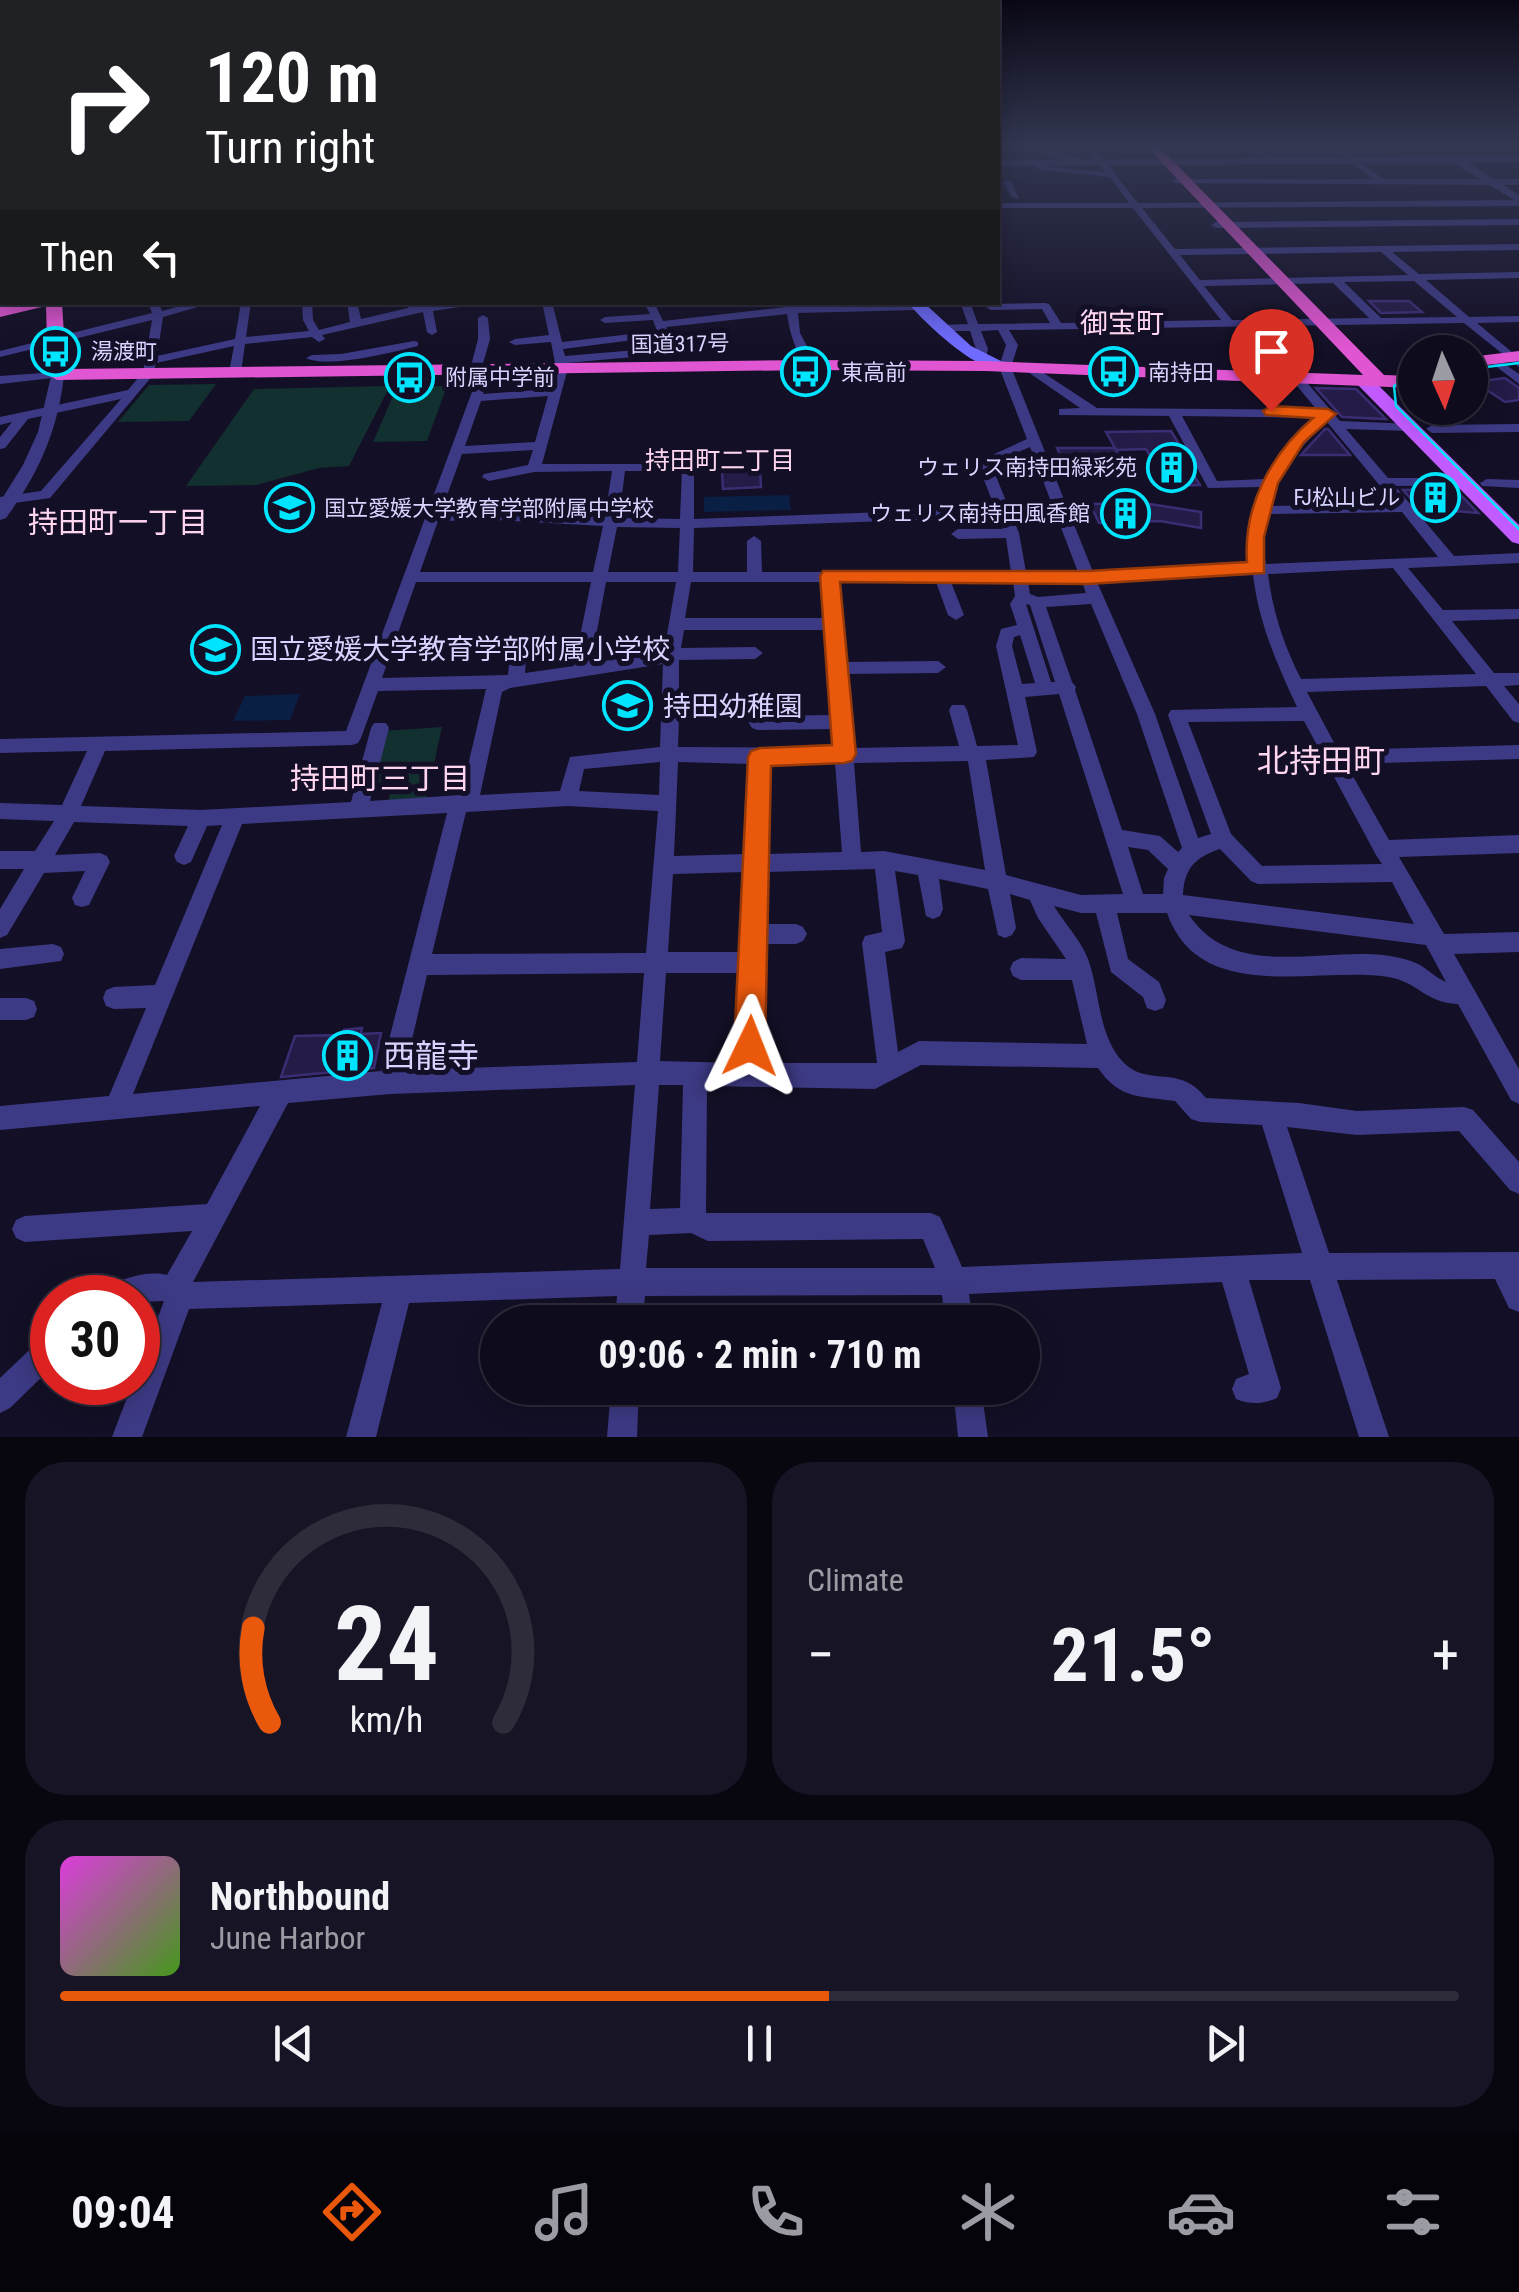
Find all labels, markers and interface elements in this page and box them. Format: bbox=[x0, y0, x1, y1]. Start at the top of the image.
text: 120 m bbox=[205, 37, 379, 119]
icon: right bbox=[40, 40, 170, 170]
text: Turn right bbox=[205, 121, 375, 174]
icon: left bbox=[134, 230, 189, 285]
text: Then bbox=[40, 236, 114, 280]
district label: 御宝町 bbox=[1080, 307, 1164, 340]
pin bbox=[1229, 309, 1314, 412]
icon: arrive bbox=[1244, 324, 1299, 379]
bus stop icon: 湯渡町 bbox=[30, 325, 82, 377]
street label: 国道317号 bbox=[630, 331, 730, 357]
north arrow bbox=[1398, 335, 1488, 425]
map controls bbox=[1398, 335, 1488, 425]
place label: 湯渡町 bbox=[91, 339, 157, 364]
bus stop icon: 東高前 bbox=[780, 346, 832, 398]
bus stop icon: 南持田 bbox=[1087, 346, 1139, 398]
bus stop icon: 附属中学前 bbox=[384, 351, 436, 403]
place label: 東高前 bbox=[841, 360, 907, 385]
place label: 南持田 bbox=[1148, 360, 1214, 385]
place label: 附属中学前 bbox=[445, 365, 555, 390]
building icon: ウェリス南持田緑彩苑 bbox=[1146, 441, 1198, 493]
district label: 持田町二丁目 bbox=[645, 446, 795, 475]
place label: ウェリス南持田緑彩苑 bbox=[917, 455, 1137, 480]
building icon: FJ松山ビル bbox=[1409, 471, 1461, 523]
school or university icon: 国立愛媛大学教育学部附属中学校 bbox=[263, 482, 315, 534]
place label: FJ松山ビル bbox=[1294, 485, 1400, 510]
building icon: ウェリス南持田風香館 bbox=[1099, 487, 1151, 539]
place label: 国立愛媛大学教育学部附属中学校 bbox=[324, 496, 654, 521]
place label: ウェリス南持田風香館 bbox=[870, 501, 1090, 526]
district label: 持田町一丁目 bbox=[28, 505, 208, 540]
school or university icon: 国立愛媛大学教育学部附属小学校 bbox=[189, 623, 241, 675]
place label: 国立愛媛大学教育学部附属小学校 bbox=[250, 633, 670, 666]
school or university icon: 持田幼稚園 bbox=[602, 680, 654, 732]
place label: 持田幼稚園 bbox=[663, 690, 803, 723]
district label: 北持田町 bbox=[1257, 742, 1385, 780]
district label: 持田町三丁目 bbox=[290, 761, 470, 796]
position arrow bbox=[698, 994, 802, 1098]
building icon: 西龍寺 bbox=[322, 1030, 374, 1082]
place label: 西龍寺 bbox=[383, 1037, 479, 1075]
speed limit sign: 30 bbox=[30, 1275, 160, 1405]
text: 09:06 · 2 min · 710 m bbox=[599, 1333, 921, 1377]
text: Climate bbox=[807, 1561, 904, 1599]
text: 24 bbox=[333, 1584, 439, 1705]
text: 21.5° bbox=[1051, 1611, 1215, 1699]
text: − bbox=[807, 1623, 835, 1687]
text: + bbox=[1432, 1623, 1459, 1687]
text: km/h bbox=[349, 1699, 423, 1741]
text: Northbound bbox=[210, 1875, 390, 1919]
text: June Harbor bbox=[210, 1919, 365, 1957]
icon: previous bbox=[266, 2016, 321, 2071]
icon: pause bbox=[732, 2016, 787, 2071]
icon: next bbox=[1198, 2016, 1253, 2071]
icon: directions bbox=[317, 2177, 387, 2247]
icon: music bbox=[529, 2177, 599, 2247]
icon: phone bbox=[741, 2177, 811, 2247]
icon: climate bbox=[953, 2177, 1023, 2247]
icon: car bbox=[1166, 2177, 1236, 2247]
icon: filters bbox=[1378, 2177, 1448, 2247]
text: 09:04 bbox=[71, 2186, 174, 2239]

